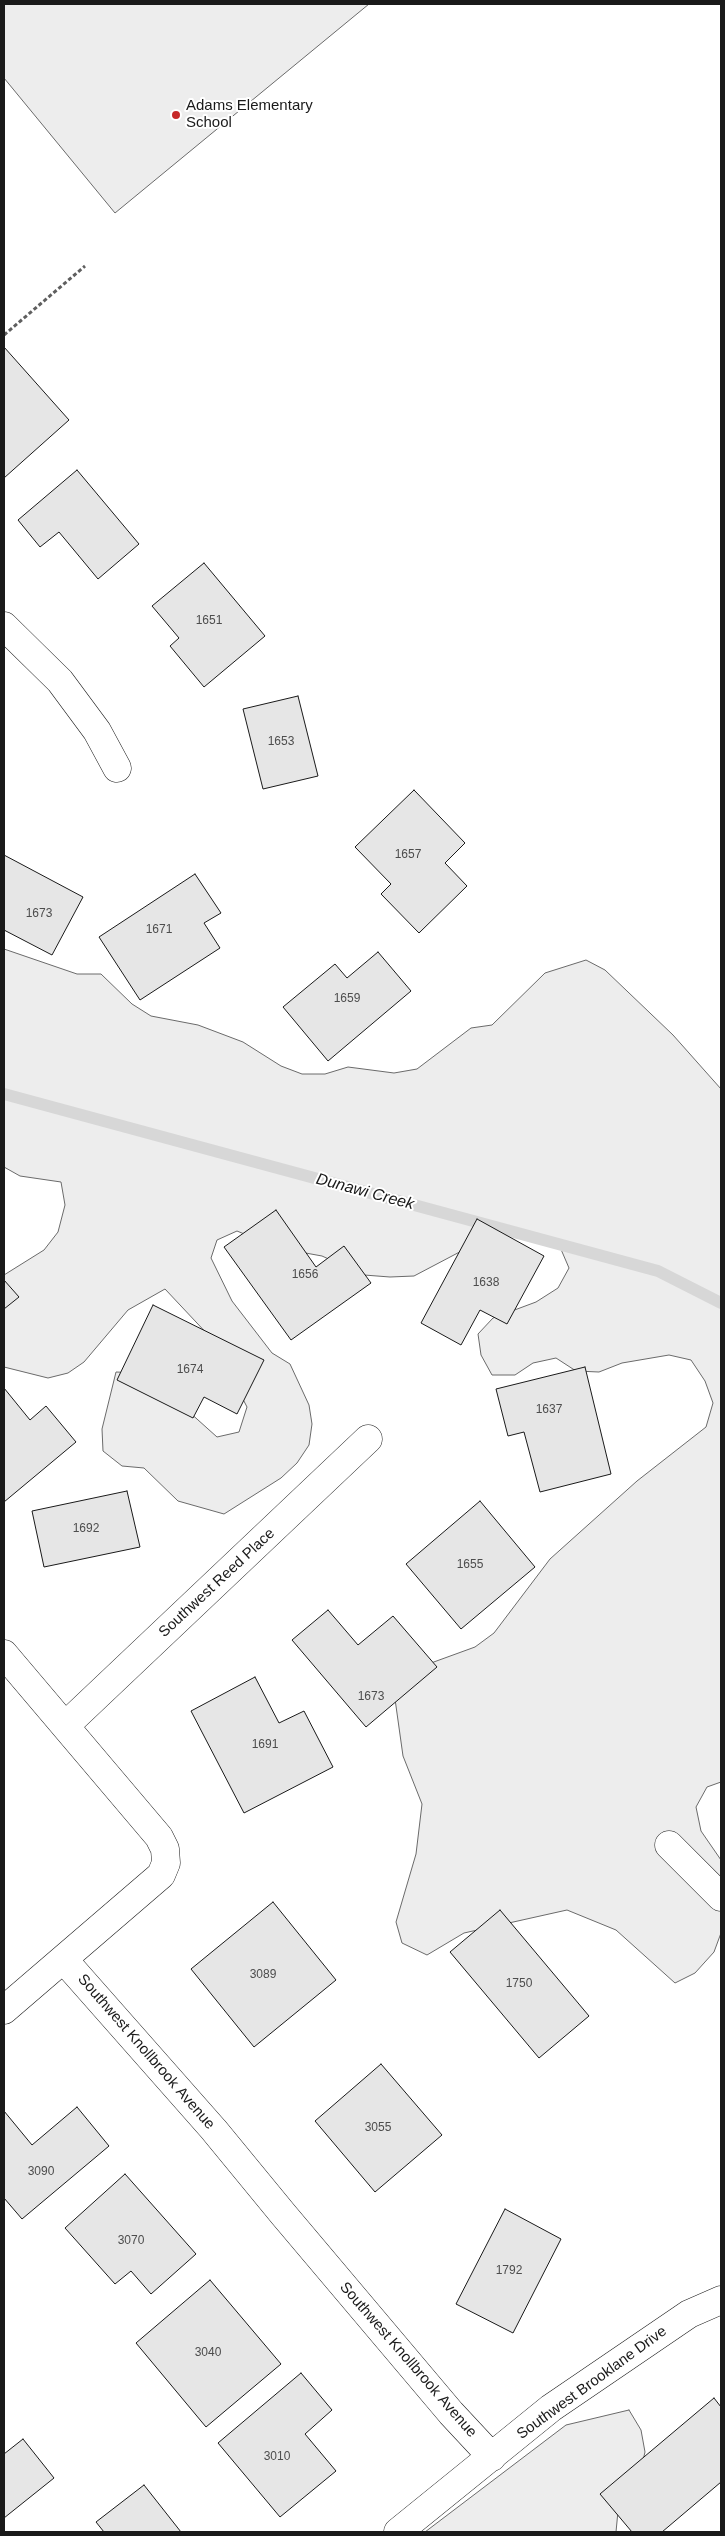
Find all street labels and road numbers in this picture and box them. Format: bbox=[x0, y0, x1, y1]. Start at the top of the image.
street label: Southwest Reed Place bbox=[155, 1525, 279, 1641]
street label: Southwest Knollbrook Avenue bbox=[74, 1971, 218, 2133]
street label: Southwest Knollbrook Avenue bbox=[336, 2279, 480, 2441]
street label: Southwest Brooklane Drive bbox=[514, 2323, 670, 2443]

